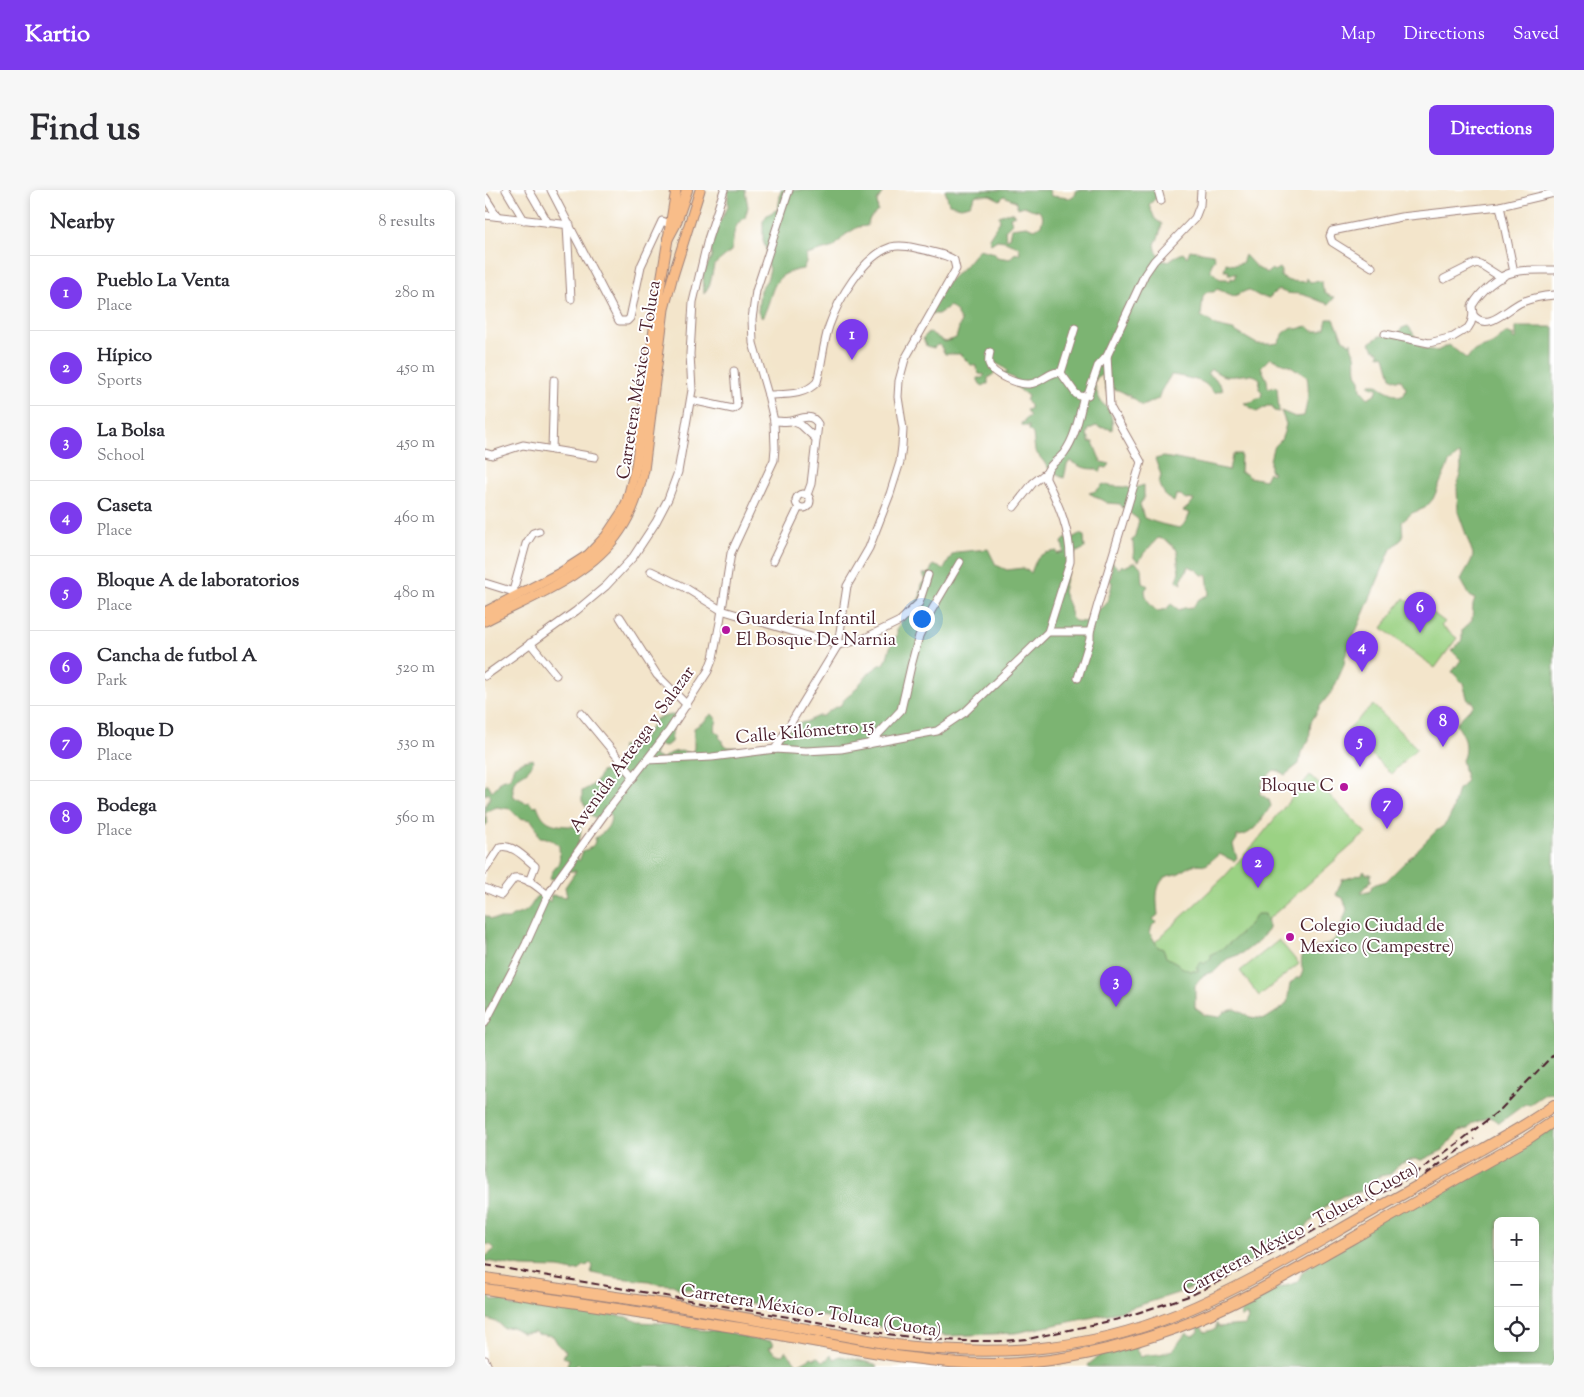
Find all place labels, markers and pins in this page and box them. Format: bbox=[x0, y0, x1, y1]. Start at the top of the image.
pin: 1 bbox=[836, 319, 868, 360]
pin: 6 bbox=[1404, 592, 1436, 633]
place label: Guarderia Infantil El Bosque De Narnia bbox=[736, 607, 896, 654]
marker: Guarderia Infantil El Bosque De Narnia bbox=[720, 624, 732, 636]
pin: 4 bbox=[1346, 631, 1378, 672]
pin: 8 bbox=[1427, 706, 1459, 747]
pin: 5 bbox=[1344, 726, 1376, 767]
place label: Bloque C bbox=[1261, 774, 1334, 800]
marker: Bloque C bbox=[1338, 781, 1350, 793]
pin: 7 bbox=[1371, 788, 1403, 829]
pin: 2 bbox=[1242, 847, 1274, 888]
place label: Colegio Ciudad de Mexico (Campestre) bbox=[1300, 914, 1454, 961]
marker: Colegio Ciudad de Mexico (Campestre) bbox=[1284, 931, 1296, 943]
pin: 3 bbox=[1100, 966, 1132, 1007]

